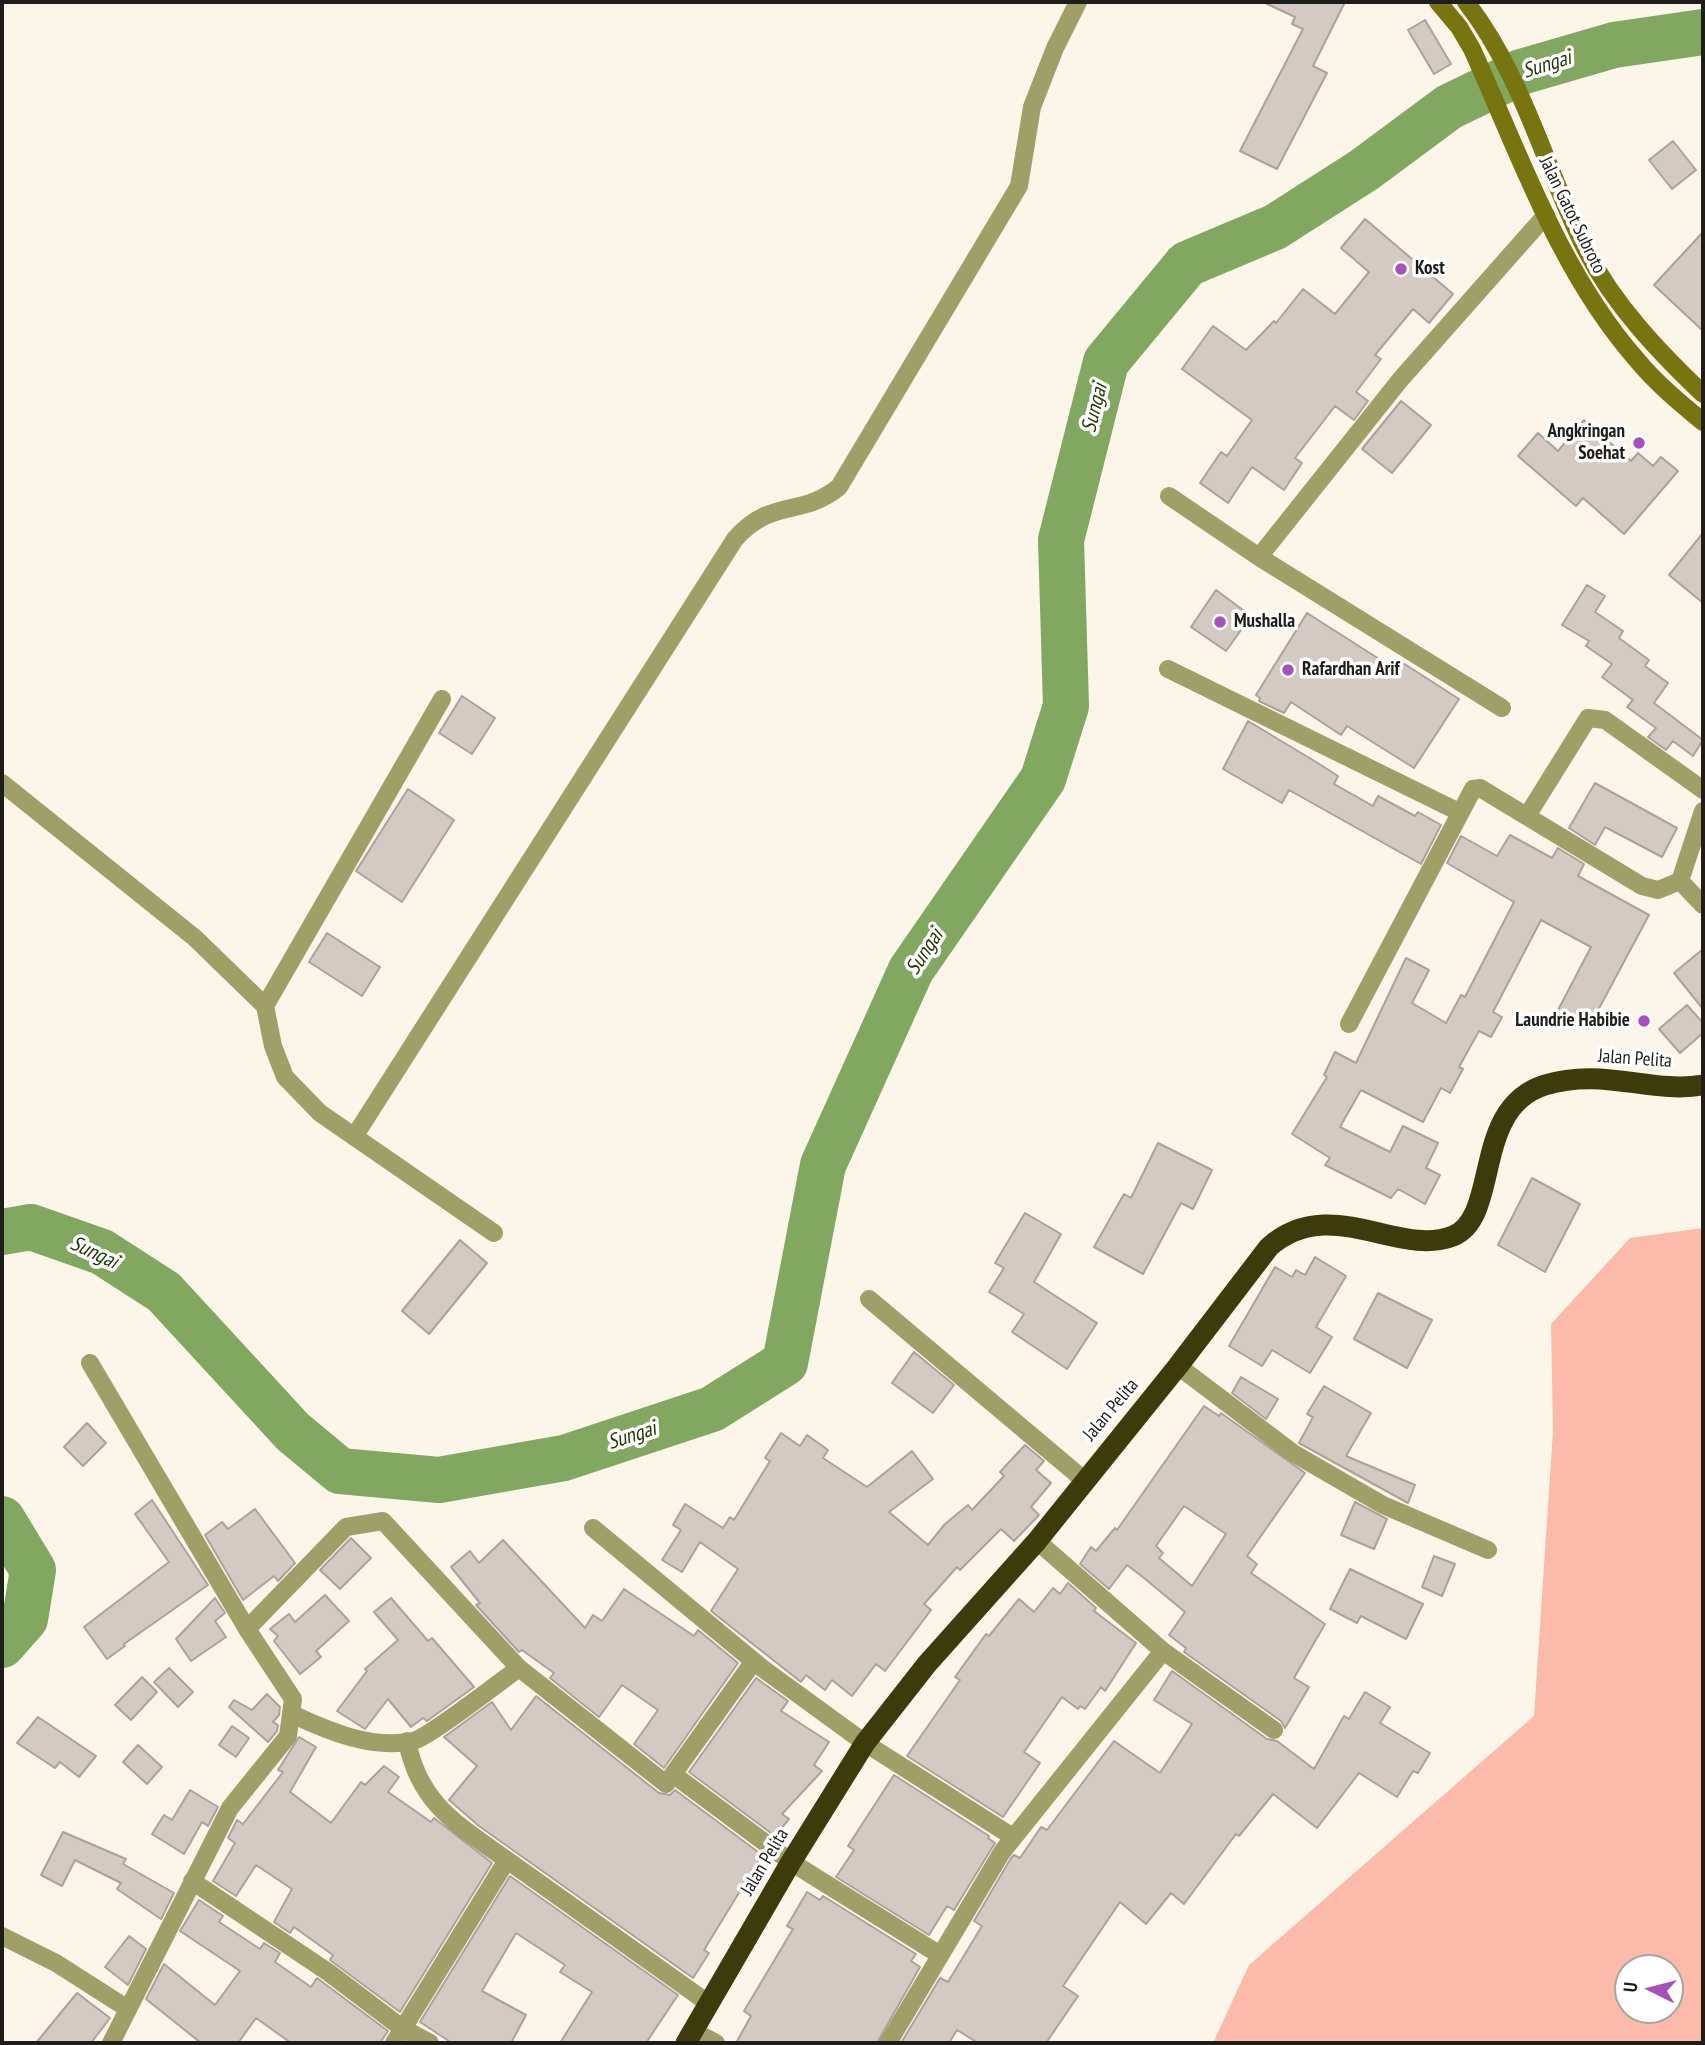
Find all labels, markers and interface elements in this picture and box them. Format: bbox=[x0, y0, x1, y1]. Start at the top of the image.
water label: Sungai bbox=[1520, 46, 1574, 84]
street label: Jalan Gatot Subroto bbox=[1534, 153, 1610, 277]
place label: Kost bbox=[1415, 258, 1445, 280]
marker: Kost bbox=[1393, 261, 1409, 277]
water label: Sungai bbox=[1077, 381, 1113, 435]
place label: Angkringan Soehat bbox=[1548, 421, 1625, 465]
marker: Angkringan Soehat bbox=[1631, 435, 1647, 451]
place label: Mushalla bbox=[1234, 611, 1295, 633]
marker: Mushalla bbox=[1212, 614, 1228, 630]
place label: Rafardhan Arif bbox=[1302, 659, 1400, 681]
marker: Rafardhan Arif bbox=[1280, 662, 1296, 678]
water label: Sungai bbox=[901, 924, 949, 980]
place label: Laundrie Habibie bbox=[1515, 1010, 1630, 1032]
marker: Laundrie Habibie bbox=[1636, 1013, 1652, 1029]
street label: Jalan Pelita bbox=[1597, 1045, 1673, 1073]
water label: Sungai bbox=[66, 1231, 122, 1275]
street label: Jalan Pelita bbox=[1079, 1374, 1143, 1446]
water label: Sungai bbox=[605, 1416, 659, 1456]
street label: Jalan Pelita bbox=[736, 1824, 794, 1900]
north arrow bbox=[1614, 1954, 1684, 2024]
text: U bbox=[1618, 1981, 1643, 1993]

